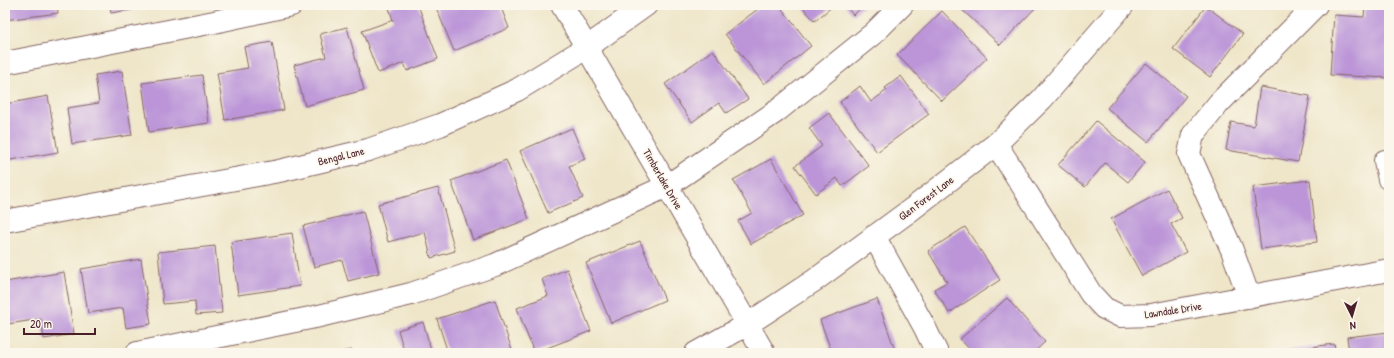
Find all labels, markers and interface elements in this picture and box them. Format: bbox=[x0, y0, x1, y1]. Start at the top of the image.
street label: Bengal Lane bbox=[316, 143, 366, 169]
street label: Timberlake Drive bbox=[640, 146, 686, 212]
street label: Glen Forest Lane bbox=[896, 172, 957, 223]
north arrow bbox=[1332, 296, 1372, 336]
street label: Lawndale Drive bbox=[1143, 298, 1203, 321]
scale bar bbox=[24, 310, 95, 336]
text: 20 m bbox=[30, 315, 52, 332]
text: N bbox=[1349, 319, 1356, 333]

